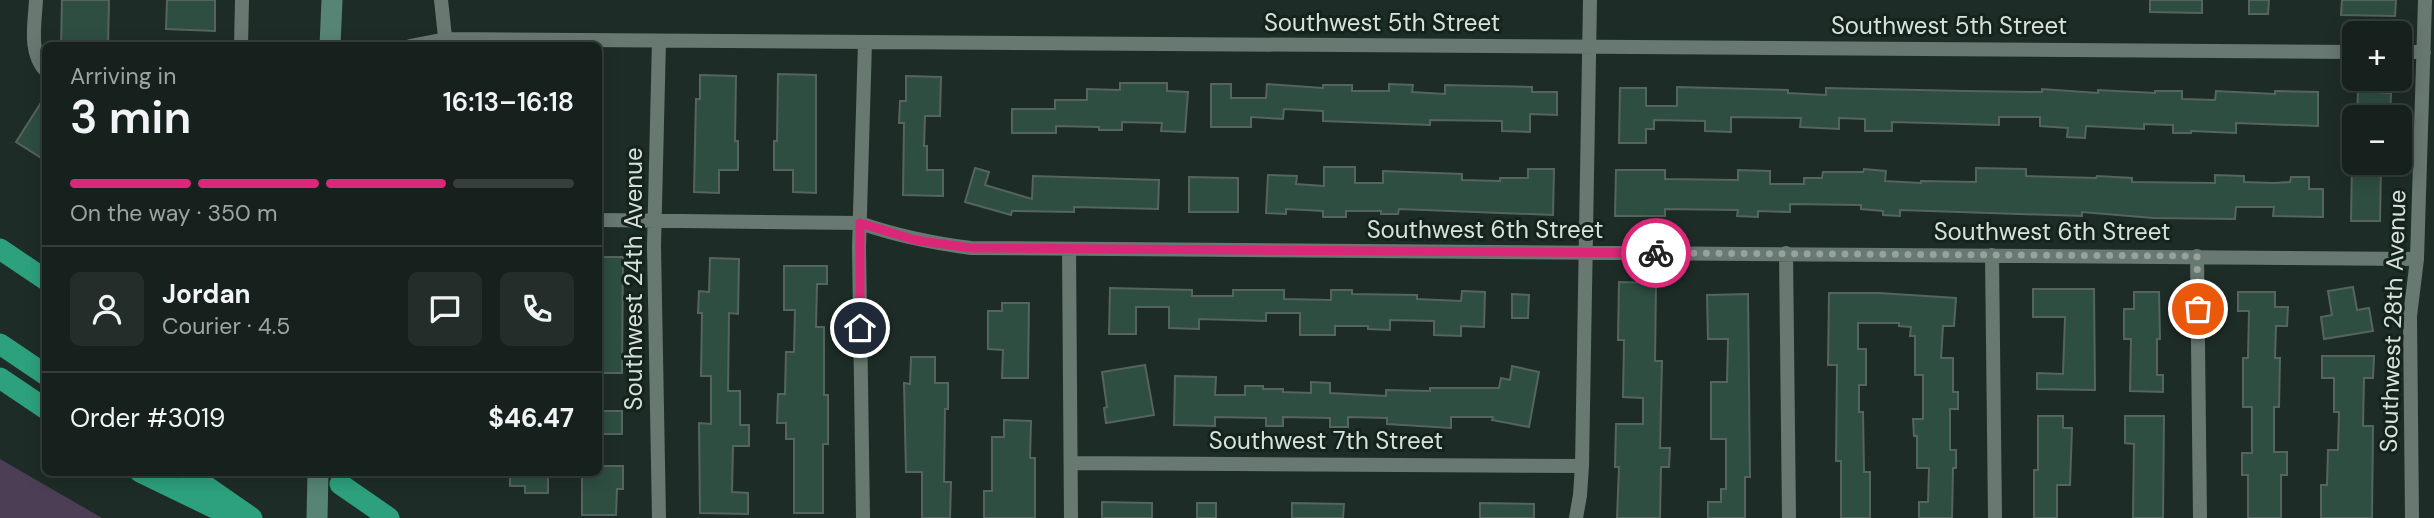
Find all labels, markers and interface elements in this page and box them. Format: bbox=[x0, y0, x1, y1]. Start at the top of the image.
street label: Southwest 5th Street bbox=[1264, 7, 1500, 38]
street label: Southwest 5th Street bbox=[1831, 10, 2067, 41]
map controls bbox=[2342, 21, 2412, 175]
button: + bbox=[2342, 21, 2412, 91]
text: Arriving in bbox=[70, 61, 176, 91]
text: 16:13–16:18 bbox=[443, 85, 574, 119]
text: 3 min bbox=[70, 87, 191, 147]
button: − bbox=[2342, 105, 2412, 175]
street label: Southwest 24th Avenue bbox=[618, 147, 649, 411]
street label: Southwest 28th Avenue bbox=[2372, 189, 2413, 453]
text: On the way · 350 m bbox=[70, 198, 277, 228]
street label: Southwest 6th Street bbox=[1367, 214, 1603, 245]
street label: Southwest 6th Street bbox=[1934, 216, 2170, 247]
courier bbox=[1621, 218, 1691, 288]
icon: bike bbox=[1637, 234, 1675, 272]
button: person bbox=[70, 272, 144, 346]
button: chat bbox=[408, 272, 482, 346]
button: phone bbox=[500, 272, 574, 346]
text: Jordan bbox=[162, 277, 251, 311]
pin bbox=[2168, 279, 2228, 339]
icon: bag bbox=[2179, 290, 2217, 328]
pin bbox=[830, 298, 890, 358]
icon: home bbox=[841, 309, 879, 347]
text: Courier · 4.5 bbox=[162, 311, 290, 341]
text: Order #3019 bbox=[70, 401, 225, 435]
text: $46.47 bbox=[488, 401, 574, 435]
street label: Southwest 7th Street bbox=[1209, 425, 1443, 456]

